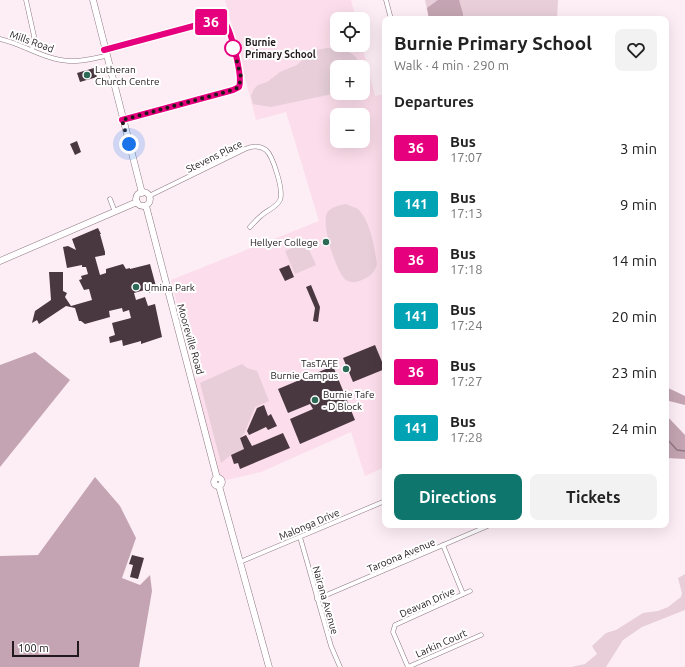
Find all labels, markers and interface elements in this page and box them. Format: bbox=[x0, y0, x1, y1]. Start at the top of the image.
line badge: 36 bbox=[193, 9, 229, 35]
map controls bbox=[330, 12, 370, 148]
button: locate bbox=[330, 12, 370, 52]
text: 36 bbox=[203, 14, 219, 30]
street label: Mills Road bbox=[8, 28, 55, 55]
button: heart bbox=[615, 29, 657, 71]
text: Burnie Primary School bbox=[394, 32, 592, 54]
place label: Burnie Primary School bbox=[245, 37, 316, 60]
marker: Burnie Primary School bbox=[224, 39, 242, 57]
text: Walk · 4 min · 290 m bbox=[394, 58, 509, 72]
button: + bbox=[330, 60, 370, 100]
place label: Lutheran Church Centre bbox=[95, 64, 160, 87]
marker: Lutheran Church Centre bbox=[82, 70, 92, 80]
text: Departures bbox=[394, 93, 474, 110]
button: − bbox=[330, 108, 370, 148]
text: Bus bbox=[450, 133, 476, 150]
your location bbox=[119, 134, 139, 154]
street label: Stevens Place bbox=[184, 138, 244, 175]
text: 36 bbox=[408, 140, 424, 156]
text: 3 min bbox=[620, 140, 657, 157]
text: 17:07 bbox=[450, 150, 483, 164]
text: Bus bbox=[450, 189, 476, 206]
text: 141 bbox=[404, 196, 428, 212]
text: 9 min bbox=[620, 196, 657, 213]
text: 17:13 bbox=[450, 206, 483, 220]
place label: Hellyer College bbox=[250, 237, 318, 248]
marker: Hellyer College bbox=[321, 237, 331, 247]
text: Bus bbox=[450, 245, 476, 262]
text: 36 bbox=[408, 252, 424, 268]
text: 14 min bbox=[611, 252, 657, 269]
text: 17:18 bbox=[450, 262, 483, 276]
marker: Umina Park bbox=[131, 282, 141, 292]
place label: Umina Park bbox=[144, 282, 195, 293]
text: Bus bbox=[450, 301, 476, 318]
street label: Mooreville Road bbox=[175, 302, 206, 376]
text: 141 bbox=[404, 308, 428, 324]
text: 20 min bbox=[611, 308, 657, 325]
text: 17:24 bbox=[450, 318, 483, 332]
text: Bus bbox=[450, 357, 476, 374]
place label: TasTAFE Burnie Campus bbox=[270, 358, 338, 381]
marker: TasTAFE Burnie Campus bbox=[341, 364, 351, 374]
text: 36 bbox=[408, 364, 424, 380]
text: 23 min bbox=[611, 364, 657, 381]
text: 17:27 bbox=[450, 374, 483, 388]
place label: Burnie Tafe - D Block bbox=[323, 389, 374, 412]
marker: Burnie Tafe - D Block bbox=[310, 395, 320, 405]
text: Bus bbox=[450, 413, 476, 430]
text: 141 bbox=[404, 420, 428, 436]
text: 24 min bbox=[611, 420, 657, 437]
text: 17:28 bbox=[450, 430, 483, 444]
button: Directions bbox=[394, 474, 522, 520]
button: Tickets bbox=[530, 474, 657, 520]
street label: Malonga Drive bbox=[277, 507, 341, 542]
street label: Taroona Avenue bbox=[366, 536, 437, 575]
street label: Nairana Avenue bbox=[311, 565, 341, 636]
street label: Deavan Drive bbox=[398, 585, 457, 620]
street label: Larkin Court bbox=[414, 627, 469, 660]
scale bar bbox=[12, 639, 79, 658]
text: 100 m bbox=[18, 642, 49, 654]

